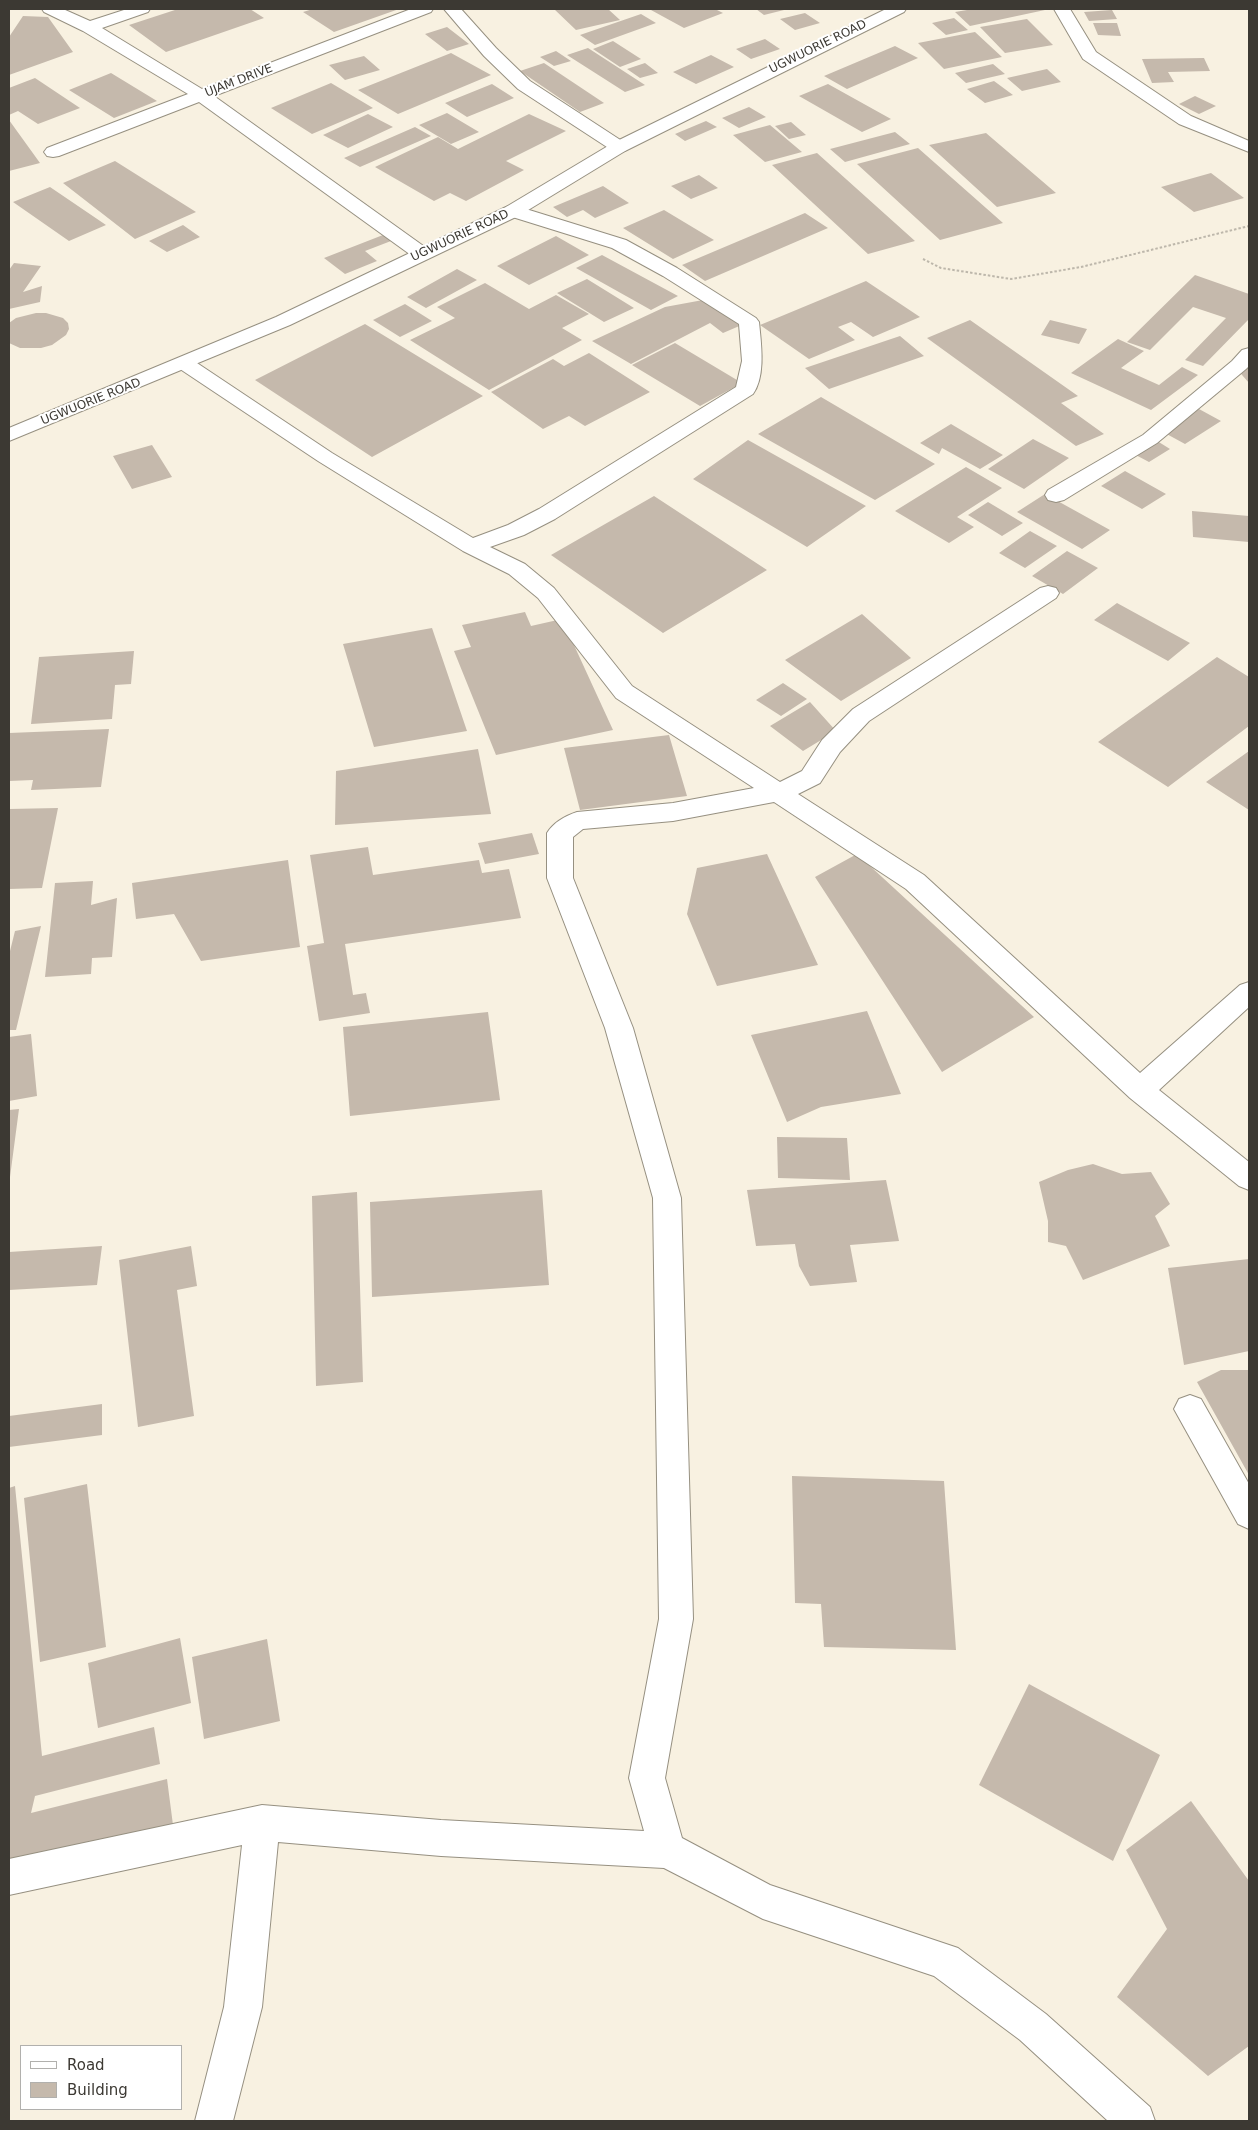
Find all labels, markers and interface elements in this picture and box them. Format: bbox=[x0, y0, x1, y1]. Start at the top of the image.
street label: UGWUORIE ROAD bbox=[767, 17, 869, 77]
street label: UJAM DRIVE bbox=[203, 61, 275, 101]
street label: UGWUORIE ROAD bbox=[409, 207, 511, 265]
street label: UGWUORIE ROAD bbox=[39, 375, 143, 429]
legend bbox=[20, 2045, 182, 2110]
text: Road bbox=[67, 2056, 105, 2074]
text: Building bbox=[67, 2081, 128, 2099]

